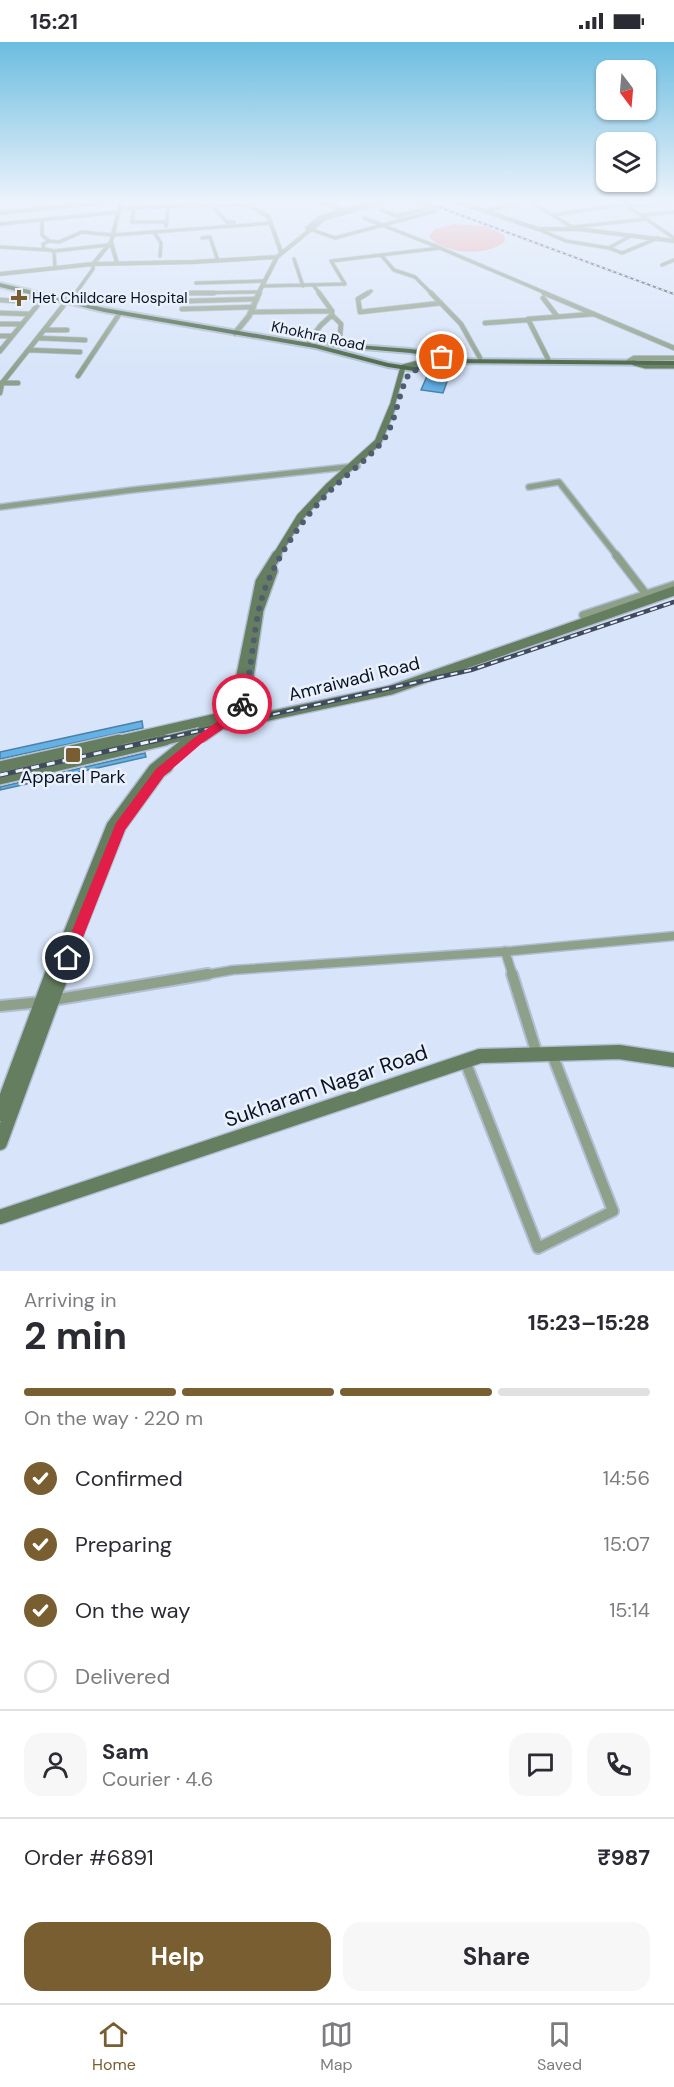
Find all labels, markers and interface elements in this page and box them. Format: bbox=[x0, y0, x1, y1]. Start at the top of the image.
text: 15:21 bbox=[30, 7, 78, 36]
north arrow bbox=[596, 60, 656, 120]
map controls bbox=[596, 60, 656, 192]
button: layers bbox=[596, 132, 656, 192]
place label: Het Childcare Hospital bbox=[32, 288, 188, 308]
marker: Het Childcare Hospital bbox=[10, 289, 28, 307]
street label: Khokhra Road bbox=[269, 316, 367, 356]
pin bbox=[416, 331, 467, 382]
icon: bag bbox=[425, 340, 458, 373]
street label: Amraiwadi Road bbox=[286, 651, 422, 707]
courier bbox=[212, 674, 272, 734]
icon: bike bbox=[226, 688, 259, 721]
marker: Apparel Park bbox=[64, 746, 82, 764]
place label: Apparel Park bbox=[20, 765, 126, 789]
pin bbox=[42, 932, 93, 983]
icon: home bbox=[51, 941, 84, 974]
street label: Sukharam Nagar Road bbox=[221, 1038, 431, 1134]
text: Arriving in bbox=[24, 1287, 116, 1313]
text: 15:23–15:28 bbox=[528, 1308, 650, 1337]
text: 2 min bbox=[24, 1310, 127, 1361]
text: On the way · 220 m bbox=[24, 1405, 203, 1431]
icon: check bbox=[24, 1462, 57, 1495]
text: Confirmed bbox=[75, 1464, 183, 1493]
text: 14:56 bbox=[603, 1465, 650, 1491]
icon: check bbox=[24, 1528, 57, 1561]
text: Preparing bbox=[75, 1530, 172, 1559]
text: 15:07 bbox=[603, 1531, 650, 1557]
icon: check bbox=[24, 1594, 57, 1627]
text: On the way bbox=[75, 1596, 190, 1625]
text: 15:14 bbox=[609, 1597, 650, 1623]
text: Delivered bbox=[75, 1662, 170, 1691]
button: person bbox=[24, 1733, 87, 1796]
button: chat bbox=[509, 1733, 572, 1796]
button: phone bbox=[587, 1733, 650, 1796]
text: Sam bbox=[102, 1737, 149, 1766]
text: Courier · 4.6 bbox=[102, 1766, 213, 1792]
text: Order #6891 bbox=[24, 1843, 154, 1872]
text: ₹987 bbox=[597, 1843, 650, 1872]
button: Help bbox=[24, 1922, 331, 1991]
button: Share bbox=[343, 1922, 650, 1991]
tab: Home bbox=[92, 2018, 136, 2075]
tab: Map bbox=[320, 2018, 353, 2075]
tab: Saved bbox=[537, 2018, 582, 2075]

